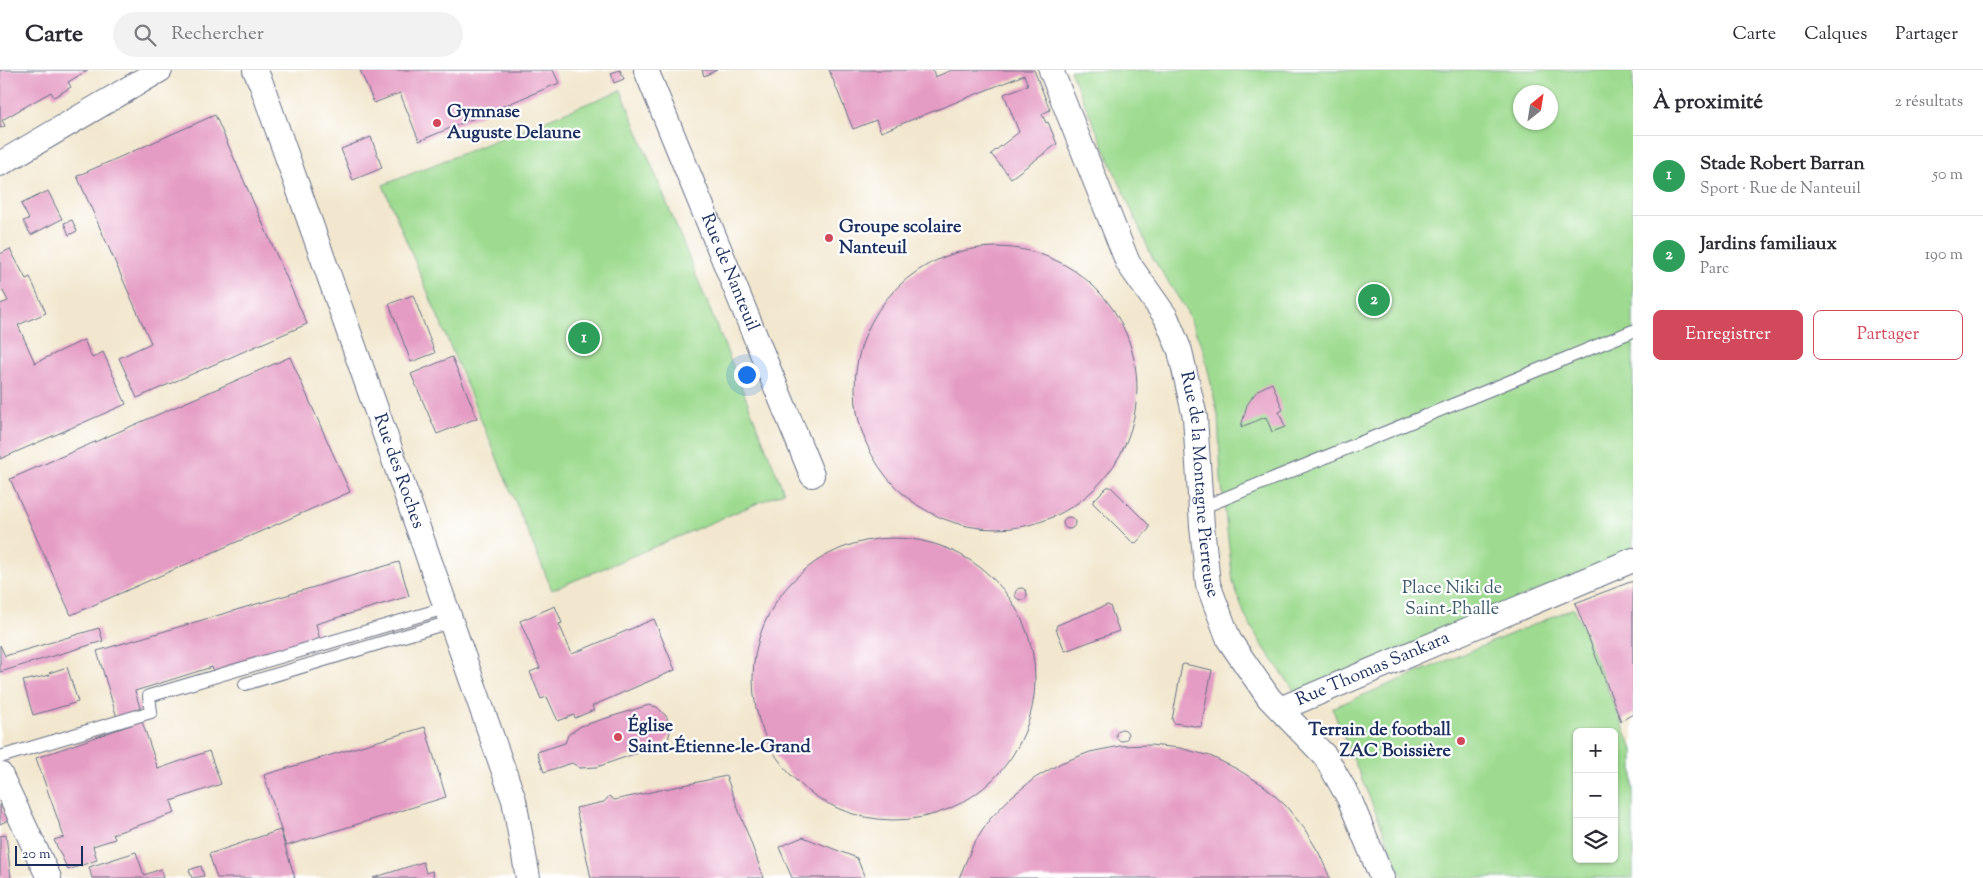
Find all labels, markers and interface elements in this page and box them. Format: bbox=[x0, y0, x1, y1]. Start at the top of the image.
search box bbox=[113, 12, 463, 57]
text: Carte bbox=[25, 18, 83, 52]
icon: search bbox=[131, 21, 159, 49]
text: Rechercher bbox=[171, 21, 264, 48]
text: Carte bbox=[1733, 22, 1776, 48]
text: Calques bbox=[1804, 22, 1867, 48]
text: Partager bbox=[1895, 22, 1958, 48]
north arrow bbox=[1513, 85, 1558, 130]
text: À proximité bbox=[1653, 88, 1763, 118]
text: 2 résultats bbox=[1894, 91, 1963, 114]
place label: Gymnase Auguste Delaune bbox=[447, 100, 581, 147]
marker: Gymnase Auguste Delaune bbox=[431, 117, 443, 129]
text: Stade Robert Barran bbox=[1700, 151, 1865, 178]
text: 1 bbox=[1666, 164, 1672, 187]
text: 50 m bbox=[1932, 164, 1963, 187]
text: Sport · Rue de Nanteuil bbox=[1700, 178, 1861, 201]
street label: Rue de Nanteuil bbox=[693, 210, 765, 336]
place label: Groupe scolaire Nanteuil bbox=[839, 215, 962, 262]
text: Jardins familiaux bbox=[1700, 231, 1837, 258]
marker: Groupe scolaire Nanteuil bbox=[823, 232, 835, 244]
text: 2 bbox=[1665, 244, 1673, 267]
text: 190 m bbox=[1925, 244, 1963, 267]
text: Parc bbox=[1700, 258, 1729, 281]
pin: 2 bbox=[1358, 281, 1390, 319]
button: Enregistrer bbox=[1653, 310, 1803, 360]
button: Partager bbox=[1813, 310, 1963, 360]
pin: 1 bbox=[568, 319, 600, 357]
your location bbox=[734, 362, 760, 388]
street label: Rue de la Montagne Pierreuse bbox=[1172, 369, 1225, 602]
street label: Rue des Roches bbox=[366, 410, 430, 532]
park label: Place Niki de Saint-Phalle bbox=[1402, 576, 1502, 623]
street label: Rue Thomas Sankara bbox=[1292, 626, 1454, 714]
place label: Église Saint-Étienne-le-Grand bbox=[628, 713, 811, 761]
place label: Terrain de football ZAC Boissière bbox=[1308, 718, 1452, 765]
map controls bbox=[1573, 728, 1618, 863]
button: + bbox=[1573, 728, 1618, 773]
marker: Église Saint-Étienne-le-Grand bbox=[612, 731, 624, 743]
marker: Terrain de football ZAC Boissière bbox=[1455, 735, 1467, 747]
button: − bbox=[1573, 773, 1618, 818]
button: layers bbox=[1573, 818, 1618, 863]
scale bar bbox=[15, 843, 82, 866]
text: 20 m bbox=[22, 845, 51, 865]

